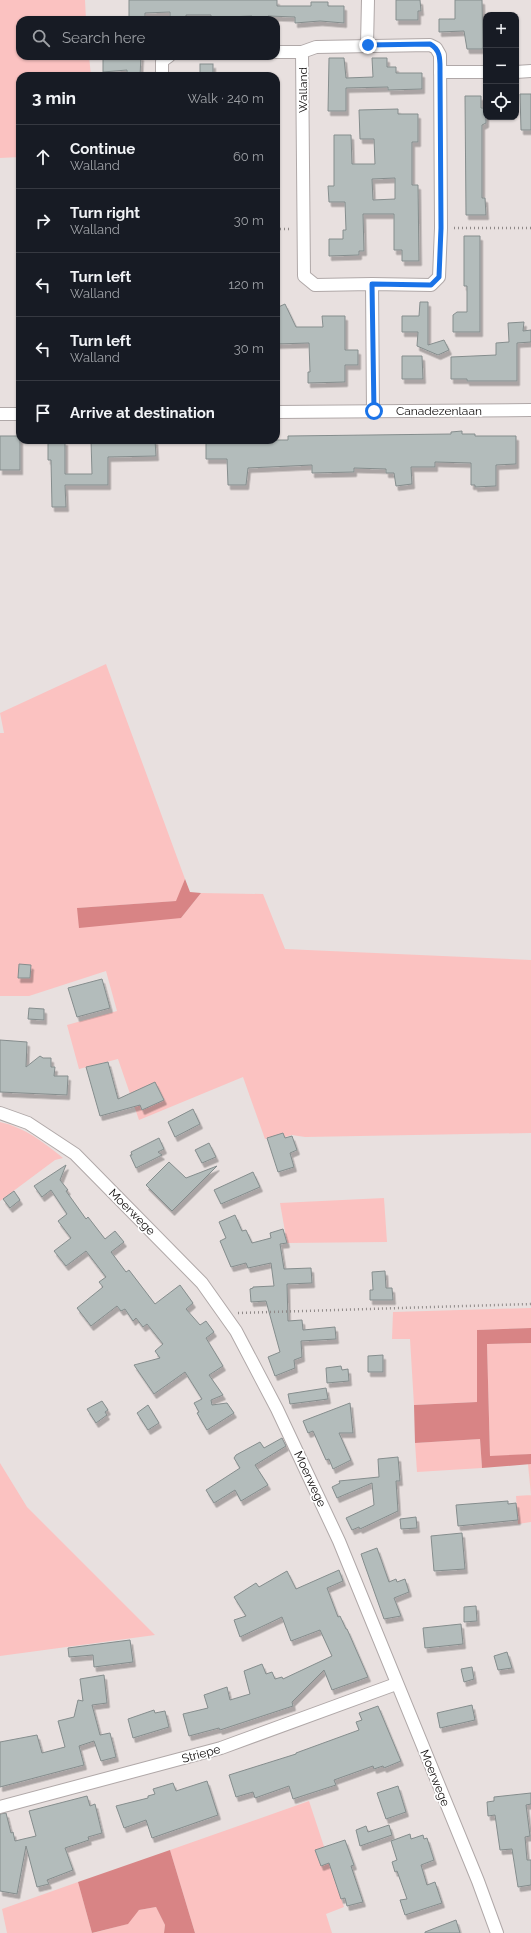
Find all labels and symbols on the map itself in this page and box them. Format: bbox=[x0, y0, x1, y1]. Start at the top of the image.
route end bbox=[359, 36, 377, 54]
street label: Walland bbox=[296, 67, 310, 113]
route start bbox=[365, 402, 383, 420]
street label: Canadezenlaan bbox=[396, 404, 482, 418]
street label: Moerwege bbox=[106, 1186, 158, 1238]
street label: Moerwege bbox=[291, 1449, 329, 1509]
street label: Striepe bbox=[180, 1742, 222, 1766]
street label: Moerwege bbox=[417, 1748, 453, 1808]

